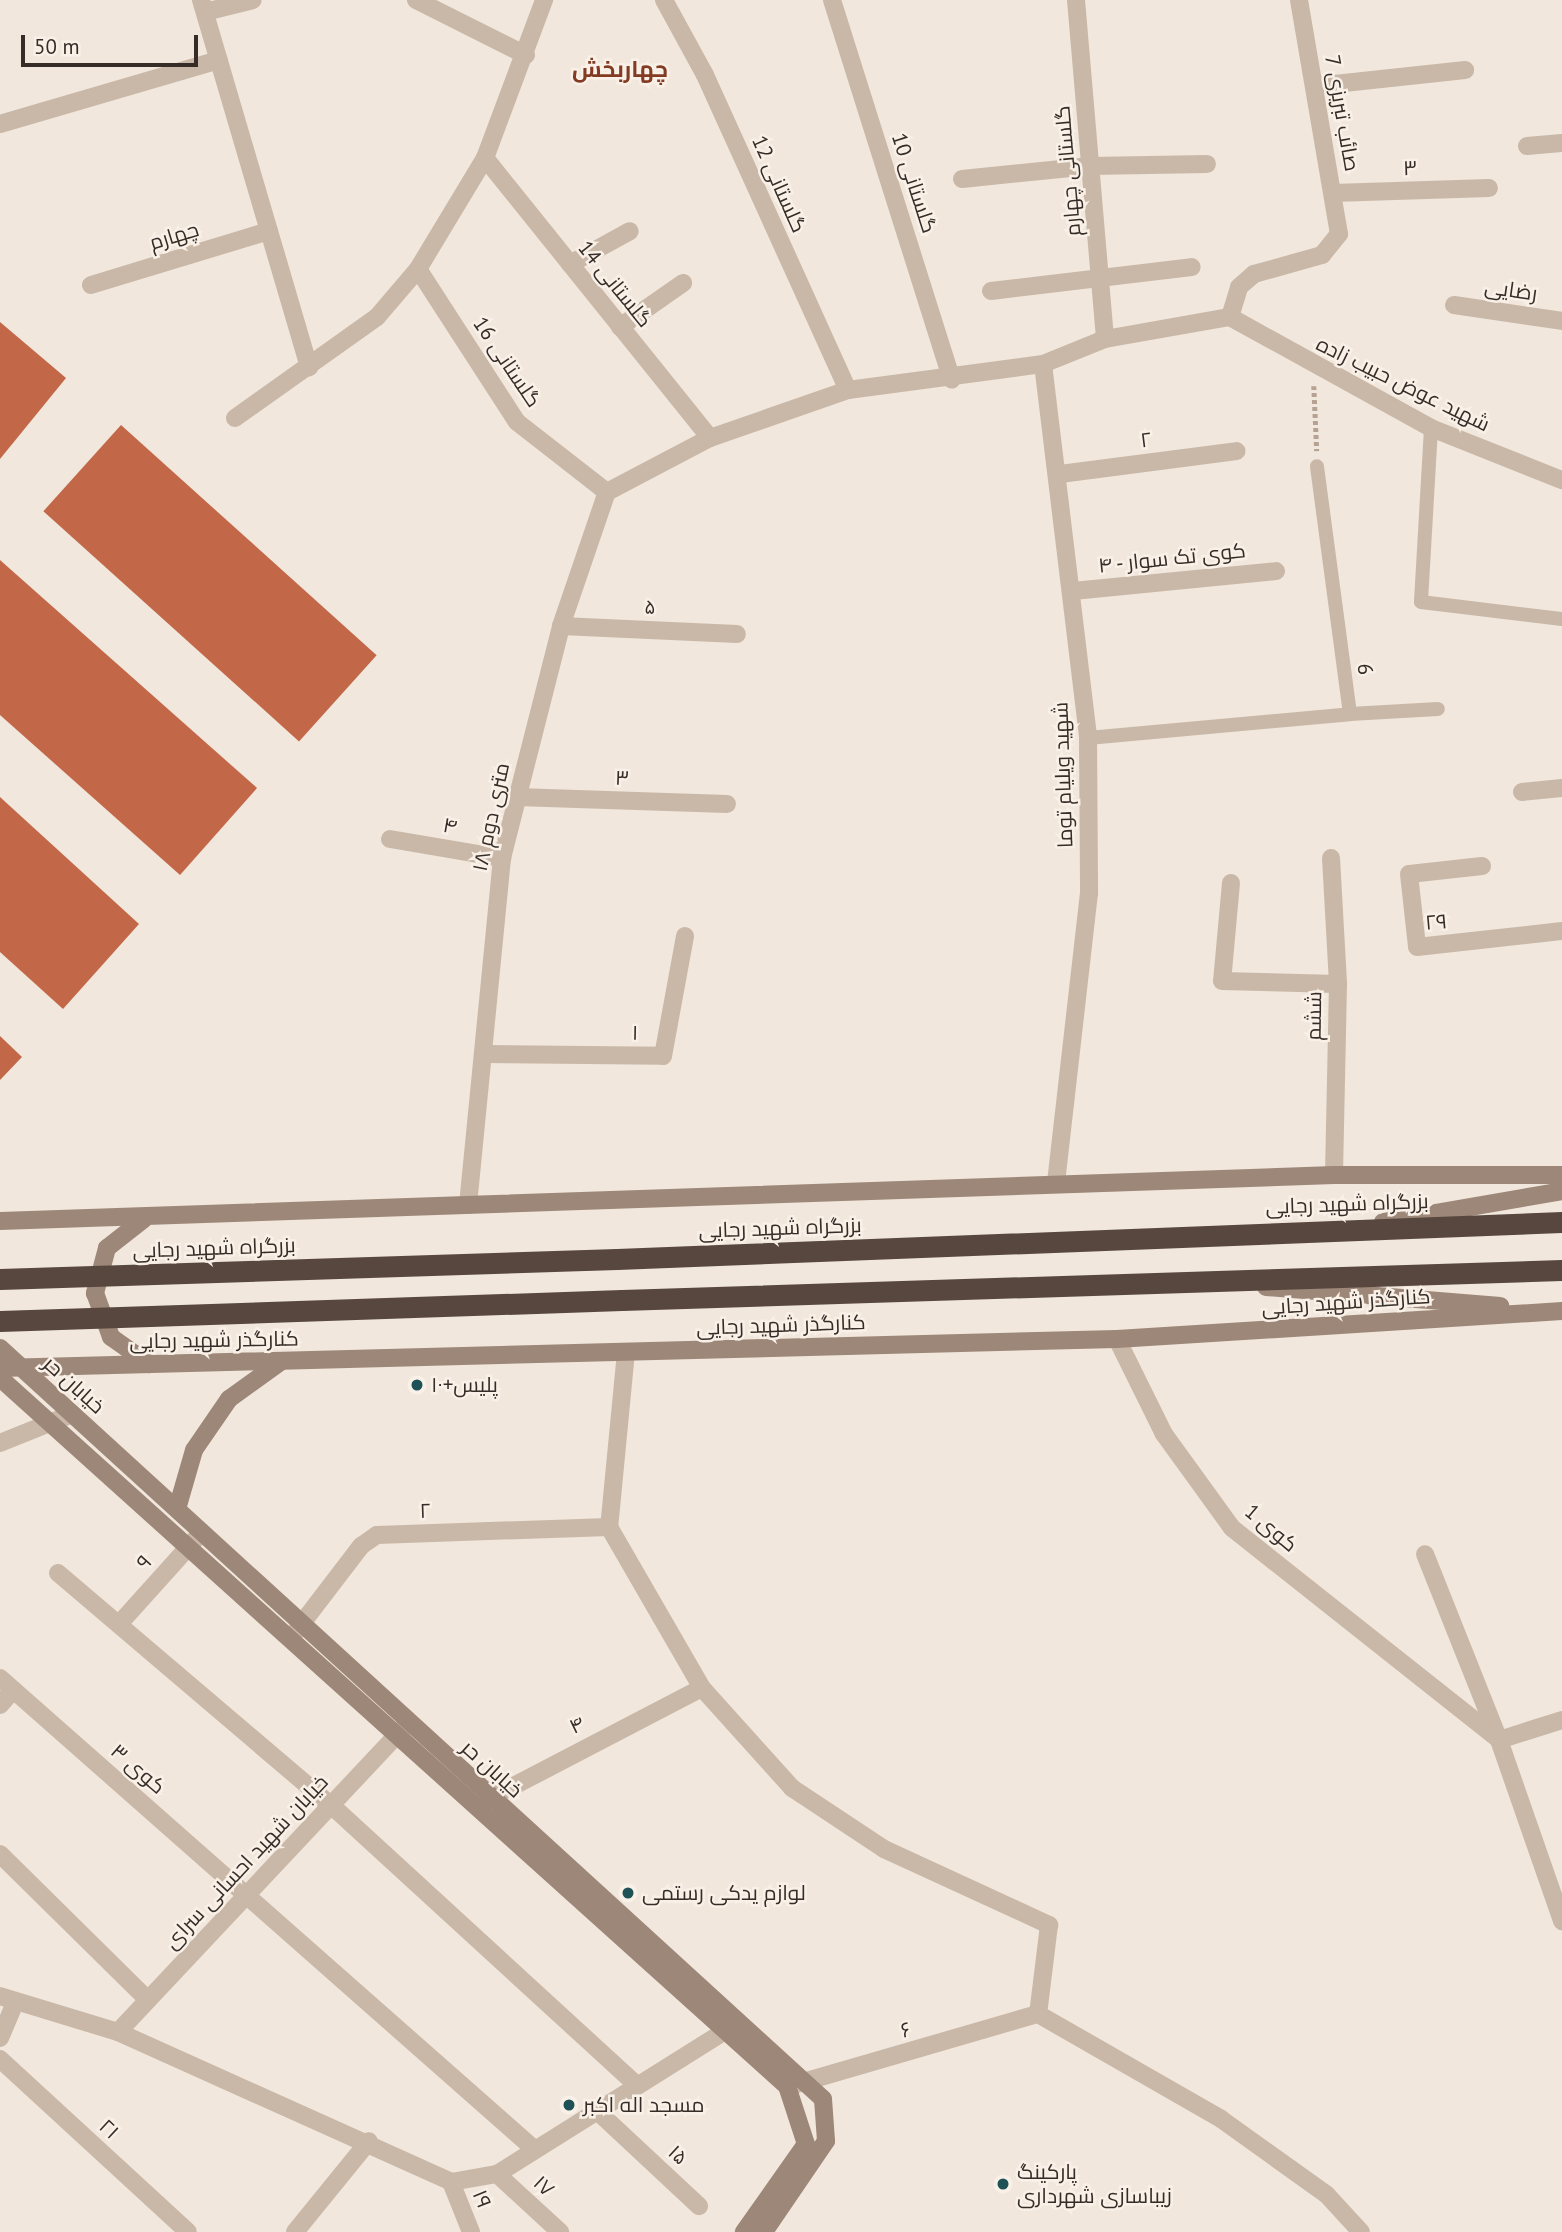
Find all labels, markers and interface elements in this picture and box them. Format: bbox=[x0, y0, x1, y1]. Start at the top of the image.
scale bar bbox=[24, 21, 201, 65]
text: 50 m bbox=[34, 33, 80, 60]
street label: صائب تبریزی 7 bbox=[1319, 53, 1365, 173]
district label: چهاربخش bbox=[572, 55, 668, 83]
street label: گلستانی چهارم bbox=[1050, 105, 1086, 237]
street label: گلستانی 10 bbox=[886, 130, 942, 236]
street label: گلستانی 12 bbox=[746, 131, 812, 237]
street label: ۳ bbox=[1402, 155, 1418, 181]
street label: چهارم bbox=[146, 217, 202, 255]
street label: گلستانی 14 bbox=[573, 236, 657, 332]
street label: رضایی bbox=[1483, 274, 1539, 306]
street label: گلستانی 16 bbox=[468, 312, 546, 412]
street label: شهید عوض حبیب زاده bbox=[1312, 331, 1494, 437]
street label: ۲ bbox=[1139, 427, 1153, 453]
street label: ۴ - کوی تک سوار bbox=[1095, 538, 1249, 578]
street label: ۵ bbox=[644, 594, 656, 620]
street label: 6 bbox=[1352, 662, 1378, 676]
street label: شهید ویلیام توما bbox=[1048, 701, 1078, 849]
street label: ۱۸ متری دوم bbox=[467, 760, 515, 874]
street label: ۳ bbox=[614, 765, 630, 791]
street label: ۴ bbox=[441, 812, 459, 840]
street label: ۲۹ bbox=[1424, 908, 1448, 936]
street label: ششم bbox=[1301, 991, 1327, 1041]
street label: ۱ bbox=[632, 1020, 638, 1046]
street label: بزرگراه شهید رجایی bbox=[1265, 1189, 1429, 1219]
street label: بزرگراه شهید رجایی bbox=[698, 1213, 862, 1243]
street label: بزرگراه شهید رجایی bbox=[132, 1233, 296, 1263]
street label: کنارگذر شهید رجایی bbox=[1261, 1284, 1431, 1320]
street label: کنارگذر شهید رجایی bbox=[696, 1309, 866, 1341]
street label: کنارگذر شهید رجایی bbox=[129, 1326, 299, 1354]
street label: خیابان حر bbox=[38, 1351, 110, 1419]
place label: پلیس+١٠ bbox=[431, 1372, 498, 1398]
marker: پلیس+١٠ bbox=[409, 1377, 425, 1393]
street label: ۲ bbox=[419, 1498, 431, 1524]
street label: کوی 1 bbox=[1239, 1499, 1303, 1557]
street label: ۹ bbox=[131, 1550, 157, 1574]
street label: ۴ bbox=[565, 1711, 589, 1739]
street label: خیابان حر bbox=[456, 1735, 528, 1803]
street label: کوی ۳ bbox=[106, 1739, 170, 1799]
street label: خیابان شهید احسانی سرای bbox=[159, 1770, 333, 1954]
place label: لوازم یدکی رستمی bbox=[642, 1880, 806, 1906]
marker: لوازم یدکی رستمی bbox=[620, 1885, 636, 1901]
street label: ۶ bbox=[898, 2016, 914, 2044]
place label: مسجد اله اکبر bbox=[583, 2092, 704, 2118]
marker: مسجد اله اکبر bbox=[561, 2097, 577, 2113]
street label: ۲۱ bbox=[94, 2114, 124, 2144]
street label: ۱۵ bbox=[663, 2140, 693, 2170]
place label: پارکینگ زیباسازی شهرداری bbox=[1017, 2159, 1172, 2209]
street label: ۱۷ bbox=[528, 2170, 560, 2202]
marker: پارکینگ زیباسازی شهرداری bbox=[995, 2176, 1011, 2192]
street label: ۱۹ bbox=[467, 2186, 497, 2212]

